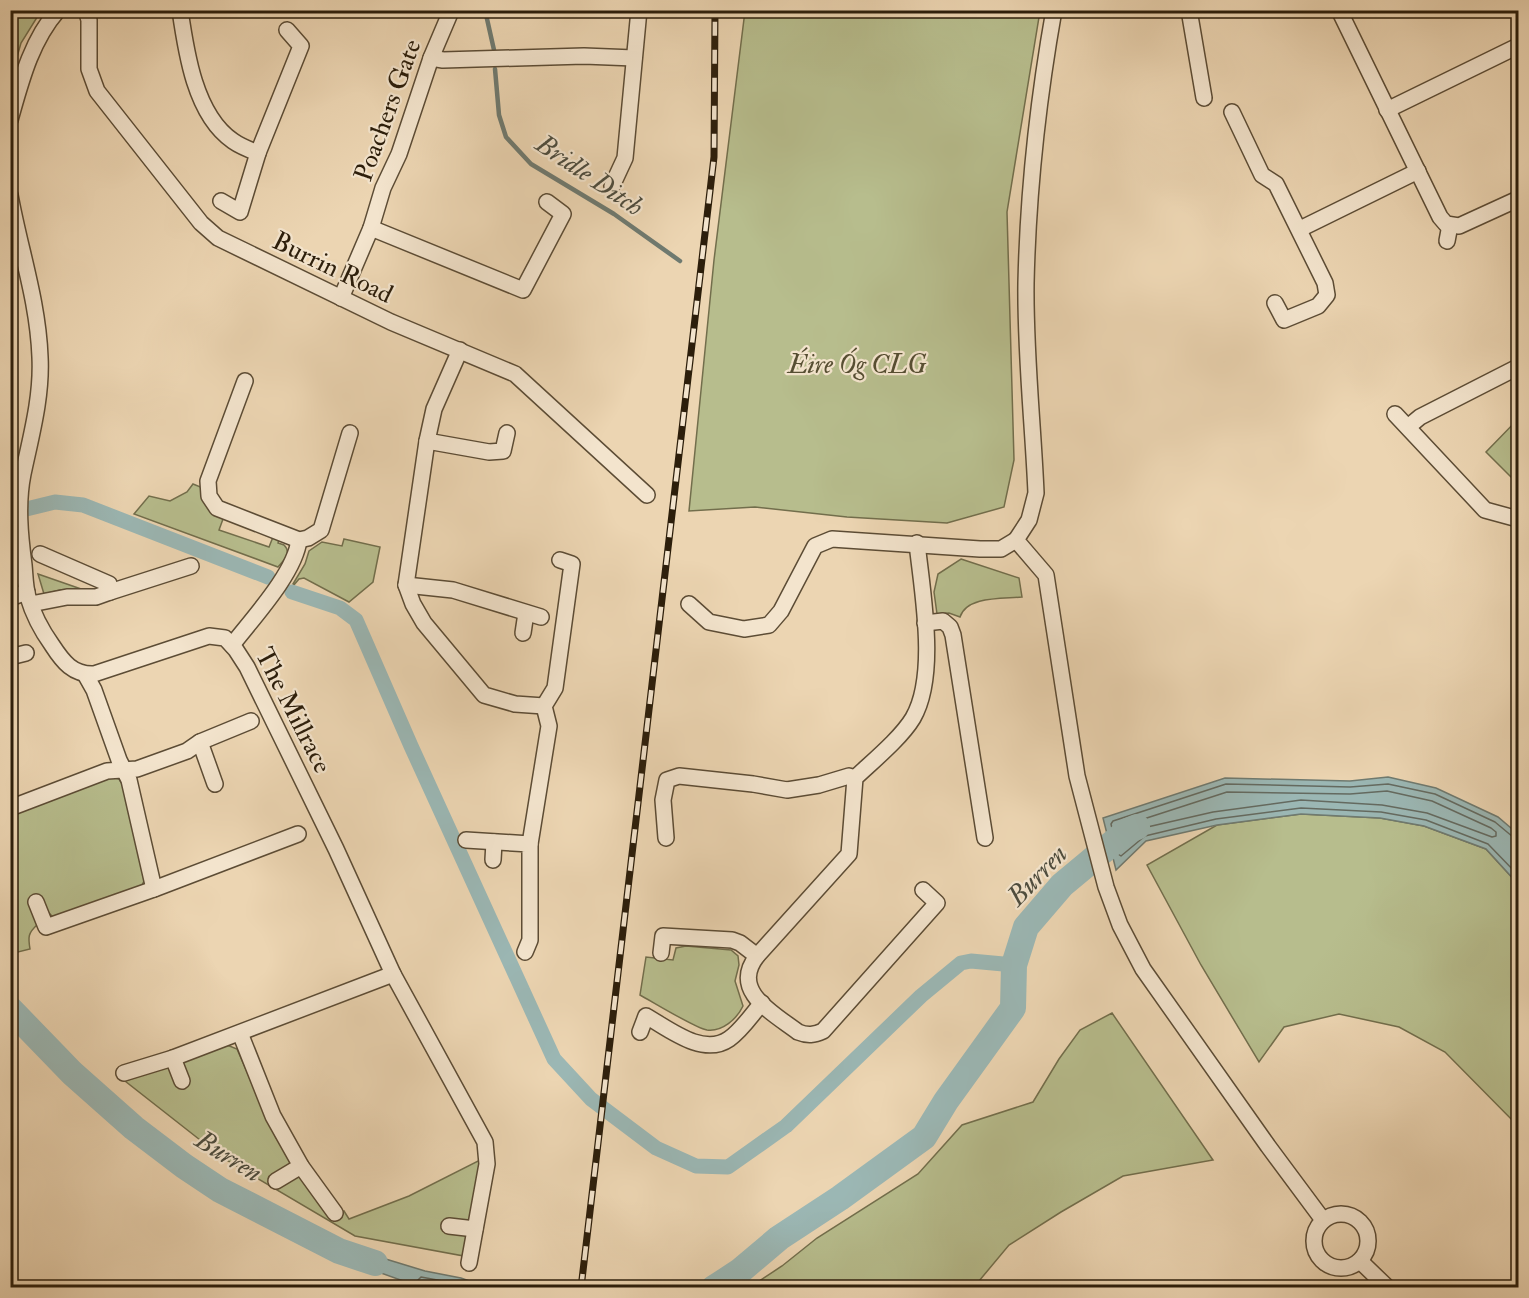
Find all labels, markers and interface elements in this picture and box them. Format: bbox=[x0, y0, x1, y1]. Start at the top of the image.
street label: Poachers Gate bbox=[347, 35, 428, 186]
water label: Bridle Ditch bbox=[528, 126, 650, 223]
street label: Burrin Road bbox=[267, 225, 398, 311]
park label: Éire Óg CLG bbox=[786, 347, 927, 381]
street label: The Millrace bbox=[248, 642, 338, 779]
water label: Burren bbox=[999, 838, 1074, 914]
water label: Burren bbox=[188, 1122, 268, 1190]

